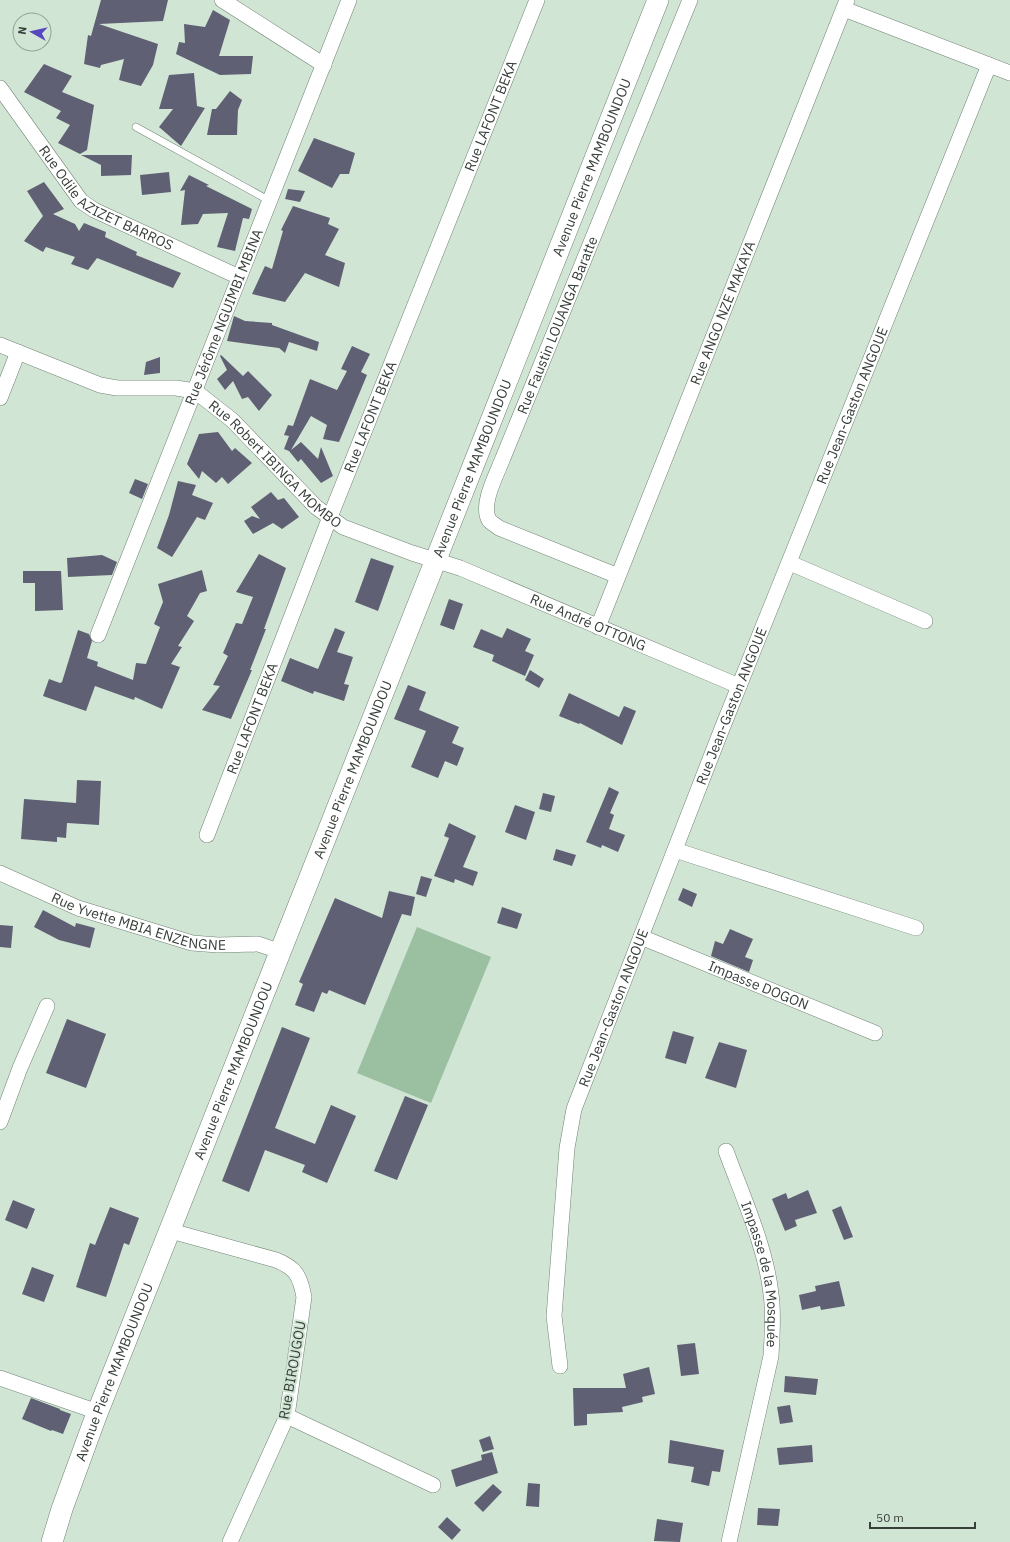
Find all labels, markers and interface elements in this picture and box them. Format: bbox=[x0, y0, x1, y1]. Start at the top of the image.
north arrow bbox=[12, 12, 52, 52]
text: N bbox=[15, 26, 30, 36]
street label: Rue LAFONT BEKA bbox=[460, 58, 521, 174]
street label: Avenue Pierre MAMBOUNDOU bbox=[548, 76, 635, 259]
street label: Rue Odile AZIZET BARROS bbox=[35, 142, 176, 254]
street label: Rue Jérôme NGUIMBI MBINA bbox=[181, 226, 267, 408]
street label: Rue Faustin LOUANGA Baratte bbox=[513, 233, 602, 417]
street label: Rue ANGO NZE MAKAYA bbox=[686, 238, 759, 387]
street label: Rue Jean-Gaston ANGOUE bbox=[812, 324, 892, 487]
street label: Rue LAFONT BEKA bbox=[340, 359, 400, 475]
street label: Avenue Pierre MAMBOUNDOU bbox=[429, 377, 516, 560]
street label: Rue Robert IBINGA MOMBO bbox=[205, 396, 345, 532]
street label: Rue André OTTONG bbox=[527, 590, 649, 655]
street label: Rue Jean-Gaston ANGOUE bbox=[692, 625, 771, 788]
street label: Rue LAFONT BEKA bbox=[222, 660, 282, 777]
street label: Avenue Pierre MAMBOUNDOU bbox=[309, 678, 396, 861]
street label: Rue Yvette MBIA ENZENGNE bbox=[49, 888, 226, 954]
street label: Rue Jean-Gaston ANGOUE bbox=[574, 926, 652, 1089]
street label: Impasse DOGON bbox=[706, 957, 811, 1014]
street label: Avenue Pierre MAMBOUNDOU bbox=[190, 979, 276, 1162]
street label: Impasse de la Mosquée bbox=[737, 1199, 782, 1348]
street label: Avenue Pierre MAMBOUNDOU bbox=[71, 1280, 157, 1464]
street label: Rue BIROUGOU bbox=[274, 1319, 310, 1421]
scale bar bbox=[870, 1504, 975, 1530]
text: 50 m bbox=[876, 1510, 904, 1525]

